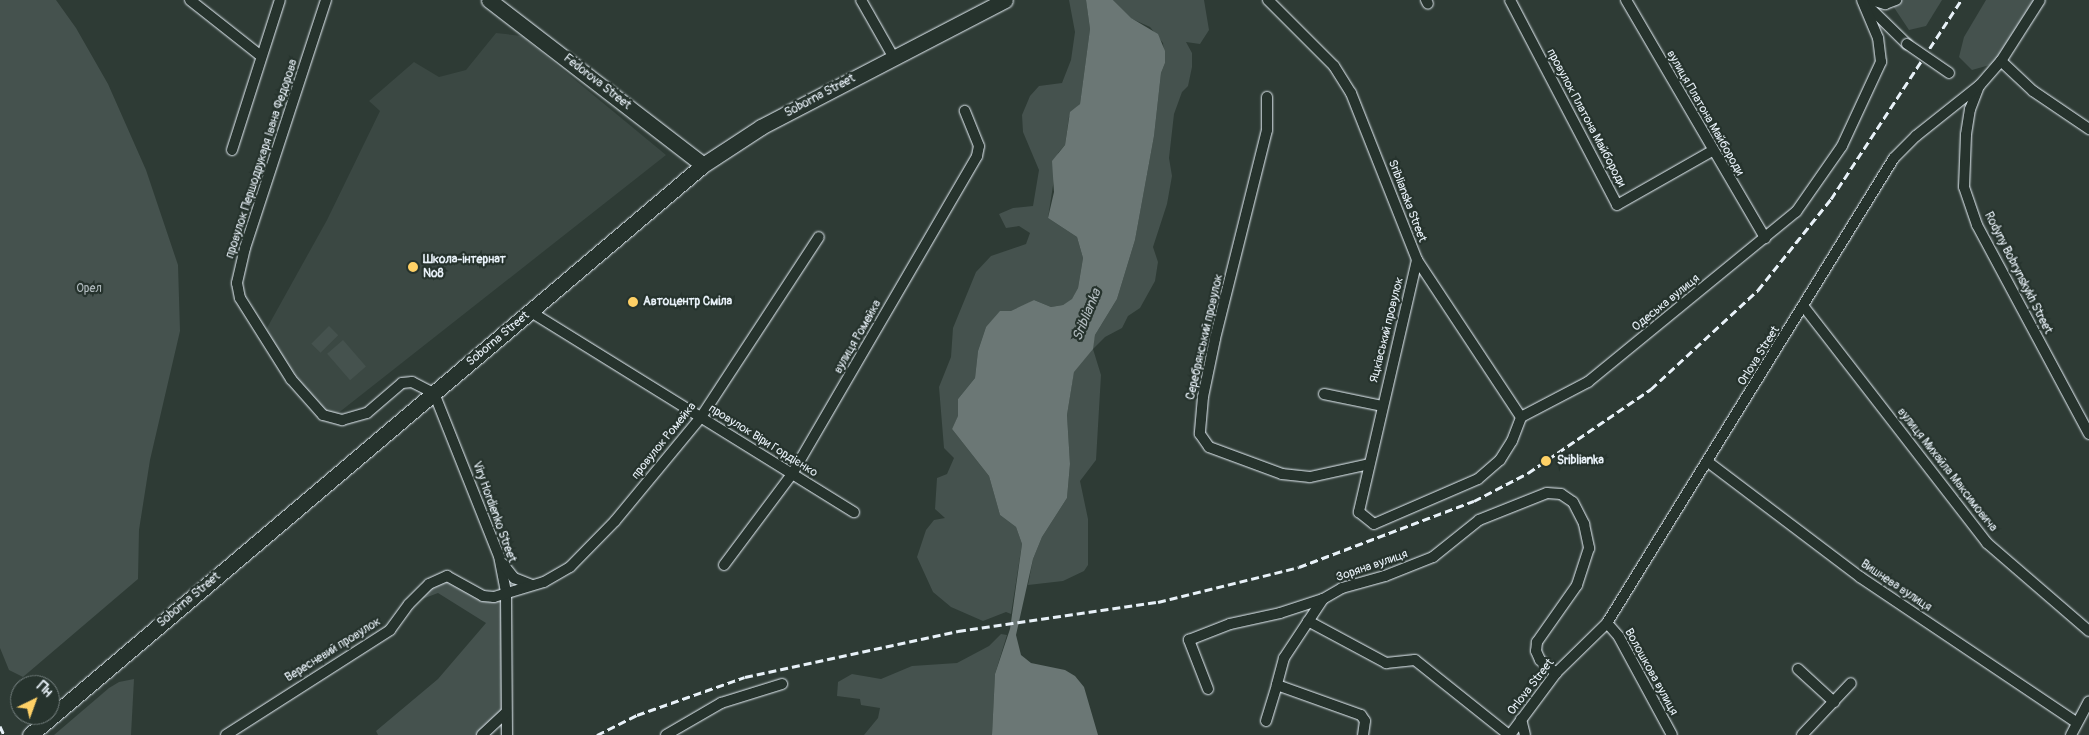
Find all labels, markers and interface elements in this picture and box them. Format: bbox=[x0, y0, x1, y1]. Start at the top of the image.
street label: провулок Платона Майбороди bbox=[1543, 46, 1629, 190]
street label: вулиця Платона Майбороди bbox=[1663, 48, 1747, 178]
street label: Fedorova Street bbox=[560, 51, 634, 113]
street label: провулок Першодрукаря Івана Федорова bbox=[223, 58, 301, 260]
street label: Soborna Street bbox=[782, 71, 858, 121]
street label: Sriblianska Street bbox=[1385, 158, 1429, 244]
street label: Rodyny Bobrynskykh Street bbox=[1981, 210, 2055, 336]
place label: Школа-інтернат №8 bbox=[423, 253, 506, 281]
marker: Школа-інтернат №8 bbox=[407, 261, 419, 273]
street label: Одеська вулиця bbox=[1629, 271, 1703, 335]
street label: Серебрянський провулок bbox=[1183, 273, 1227, 401]
street label: Яцківський провулок bbox=[1367, 276, 1407, 384]
park label: Орел bbox=[76, 282, 102, 296]
water label: Sriblianka bbox=[1069, 286, 1105, 344]
place label: Автоцентр Сміла bbox=[643, 295, 732, 309]
marker: Автоцентр Сміла bbox=[627, 296, 639, 308]
street label: вулиця Ромейка bbox=[831, 298, 885, 376]
street label: Soborna Street bbox=[464, 309, 532, 369]
street label: Orlova Street bbox=[1735, 324, 1783, 388]
street label: провулок Ромейка bbox=[629, 400, 699, 482]
street label: провулок Віри Гордієнко bbox=[706, 402, 820, 480]
street label: вулиця Михайла Максимовича bbox=[1894, 405, 2000, 535]
marker: Sriblianka bbox=[1539, 454, 1553, 468]
place label: Sriblianka bbox=[1557, 454, 1604, 468]
street label: Viry Hordienko Street bbox=[469, 459, 519, 565]
street label: Зоряна вулиця bbox=[1334, 547, 1410, 585]
street label: Вишнева вулиця bbox=[1858, 557, 1934, 615]
street label: Soborna Street bbox=[155, 570, 223, 630]
street label: Вересневий провулок bbox=[283, 615, 383, 685]
street label: Волошкова вулиця bbox=[1621, 626, 1681, 718]
street label: Orlova Street bbox=[1505, 656, 1557, 718]
north arrow bbox=[10, 675, 60, 725]
text: Пн bbox=[33, 678, 56, 701]

